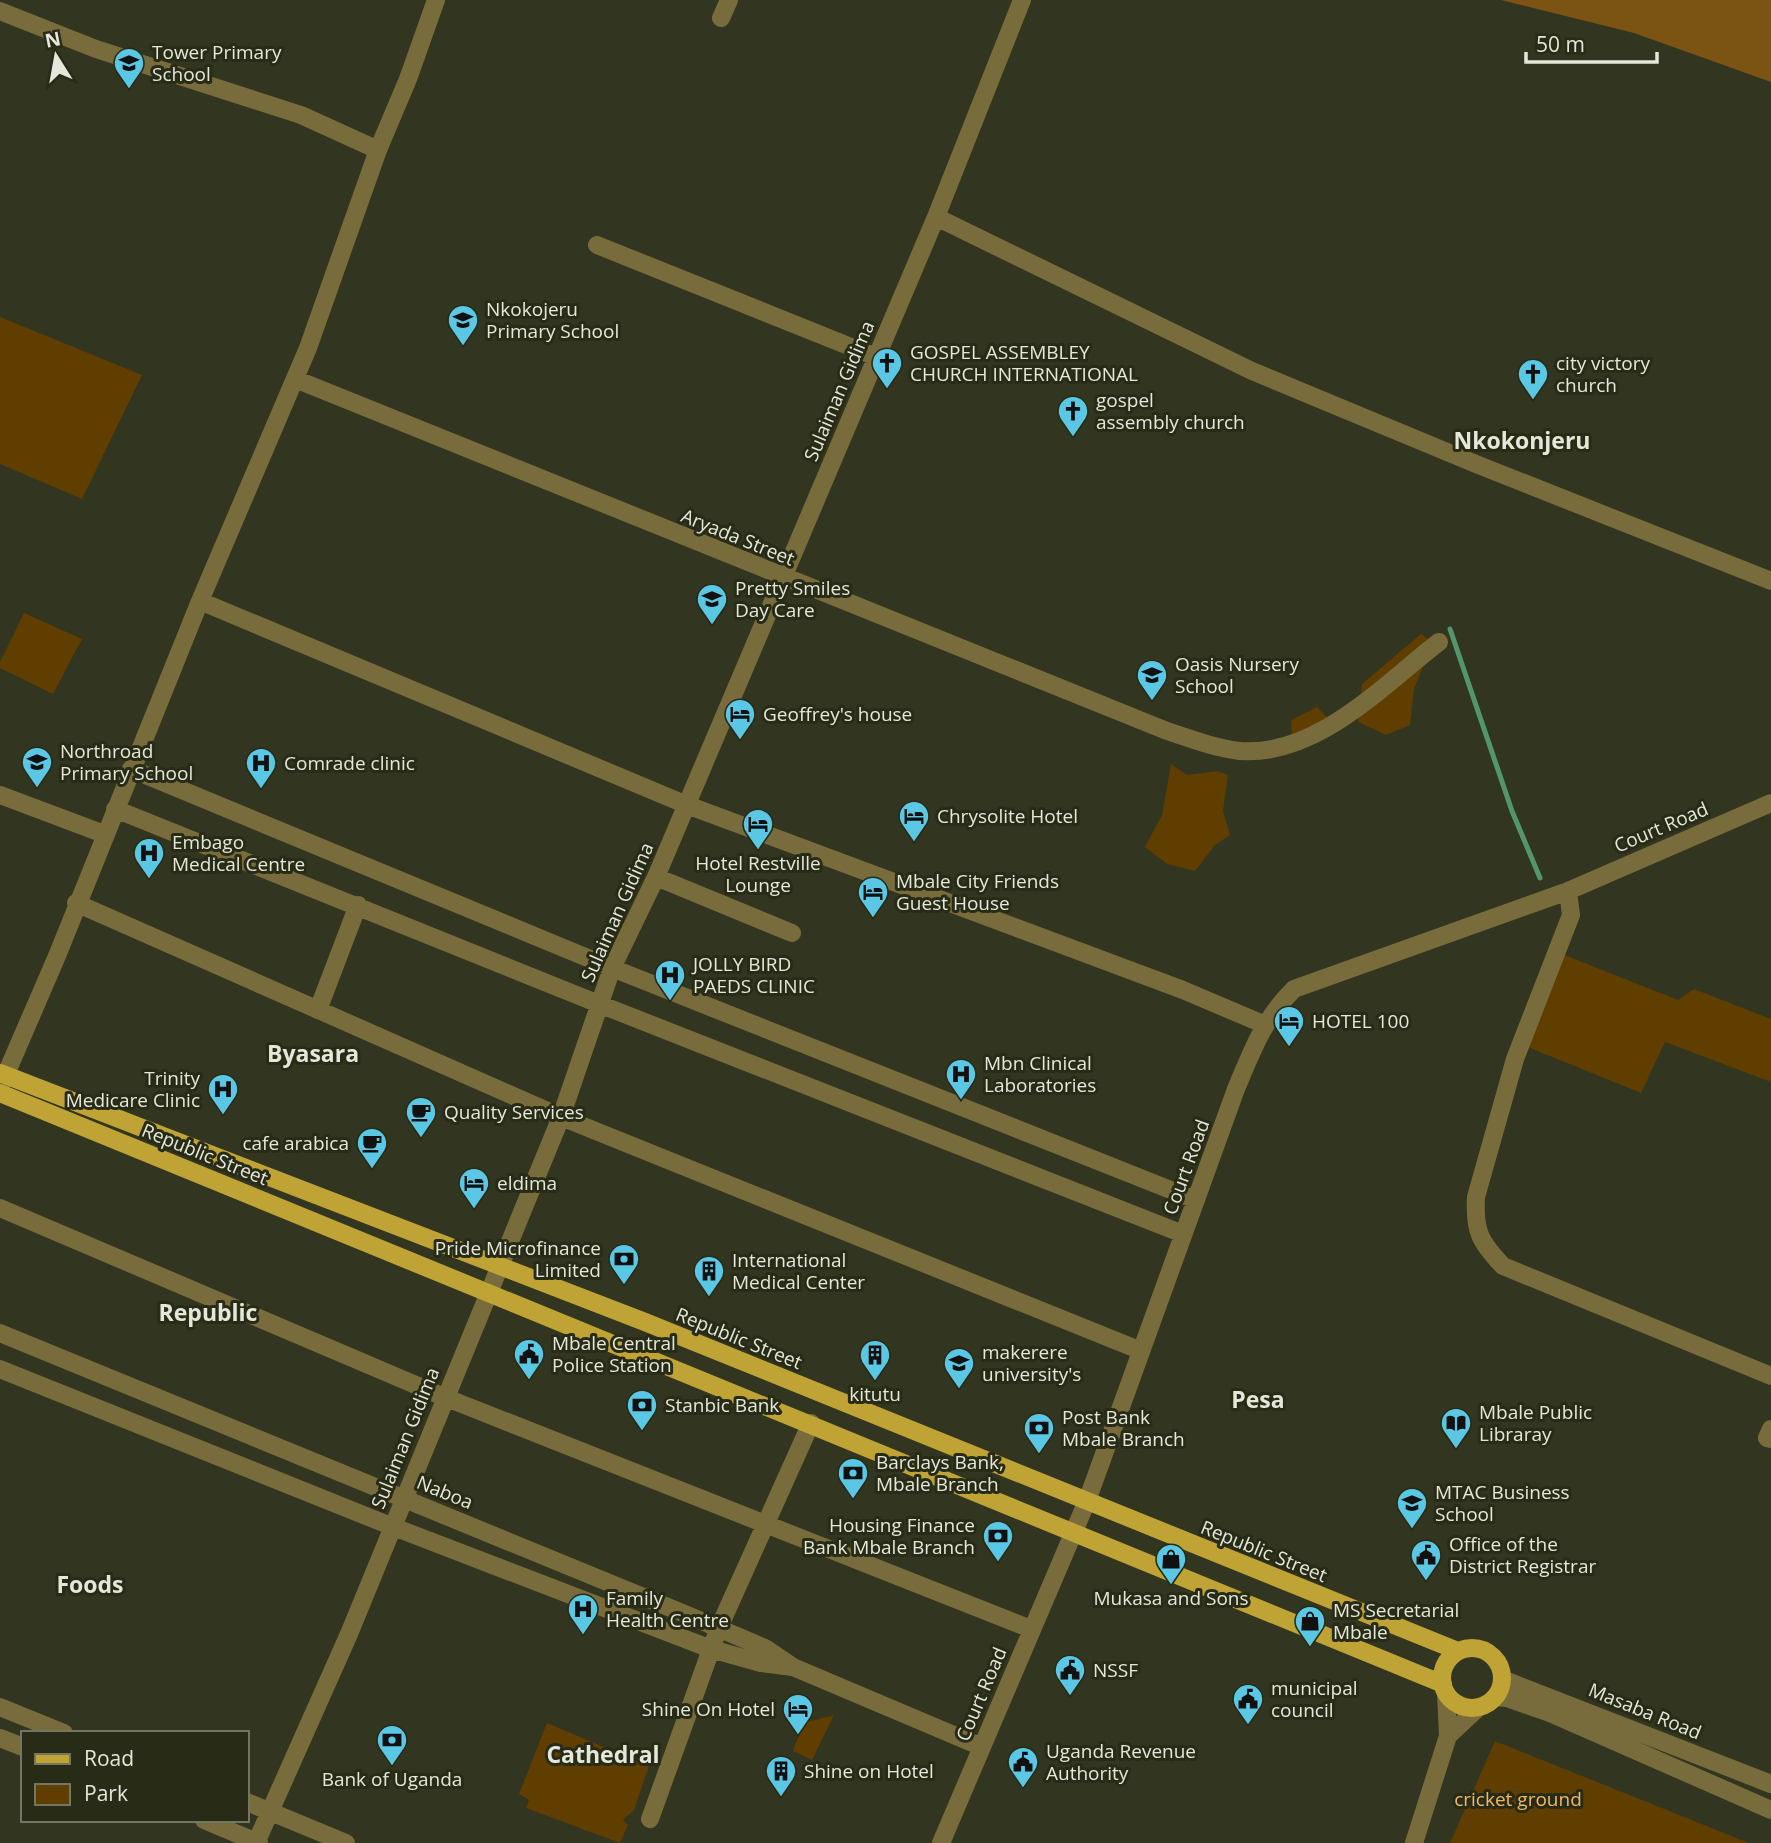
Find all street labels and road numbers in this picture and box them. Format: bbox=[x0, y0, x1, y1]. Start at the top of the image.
street label: Sulaiman Gidima bbox=[798, 317, 880, 465]
street label: Aryada Street bbox=[677, 502, 799, 572]
street label: Court Road bbox=[1610, 796, 1712, 858]
street label: Sulaiman Gidima bbox=[575, 838, 659, 986]
street label: Court Road bbox=[1157, 1116, 1215, 1218]
street label: Republic Street bbox=[138, 1117, 272, 1191]
street label: Republic Street bbox=[672, 1301, 806, 1375]
street label: Sulaiman Gidima bbox=[365, 1364, 445, 1512]
street label: Naboa bbox=[413, 1469, 477, 1515]
street label: Republic Street bbox=[1197, 1514, 1331, 1588]
street label: Court Road bbox=[950, 1643, 1012, 1745]
street label: Masaba Road bbox=[1585, 1677, 1705, 1745]

